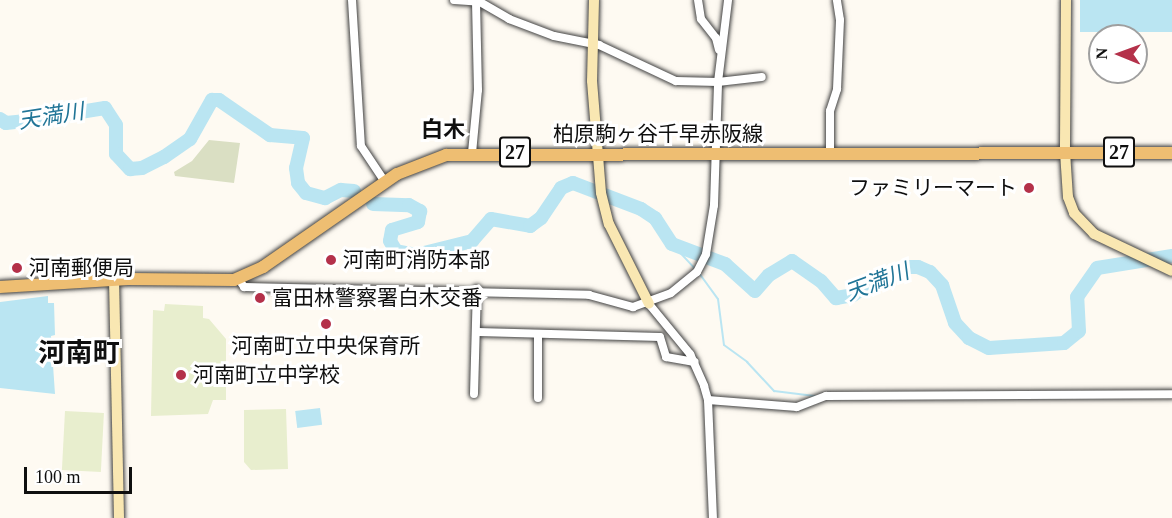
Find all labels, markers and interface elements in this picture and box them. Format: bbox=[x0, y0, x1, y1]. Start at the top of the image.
north arrow bbox=[1088, 24, 1148, 84]
text: N bbox=[1093, 48, 1110, 60]
water label: 天満川 bbox=[16, 98, 86, 134]
district label: 白木 bbox=[421, 117, 465, 143]
street label: 柏原駒ヶ谷千早赤阪線 bbox=[553, 121, 763, 147]
road number: 27 bbox=[498, 135, 532, 169]
road number: 27 bbox=[1102, 135, 1136, 169]
place label: ファミリーマート bbox=[849, 175, 1017, 201]
marker: ファミリーマート bbox=[1022, 181, 1036, 195]
place label: 河南町消防本部 bbox=[343, 247, 490, 273]
marker: 河南町消防本部 bbox=[324, 253, 338, 267]
place label: 河南郵便局 bbox=[29, 255, 134, 281]
water label: 天満川 bbox=[841, 258, 913, 306]
marker: 河南郵便局 bbox=[10, 261, 24, 275]
place label: 富田林警察署白木交番 bbox=[272, 285, 482, 311]
marker: 富田林警察署白木交番 bbox=[253, 291, 267, 305]
marker: 河南町立中央保育所 bbox=[319, 317, 333, 331]
place label: 河南町立中央保育所 bbox=[232, 333, 420, 359]
district label: 河南町 bbox=[39, 338, 119, 370]
place label: 河南町立中学校 bbox=[193, 362, 340, 388]
marker: 河南町立中学校 bbox=[174, 368, 188, 382]
scale bar bbox=[27, 455, 135, 493]
text: 100 m bbox=[35, 467, 81, 487]

